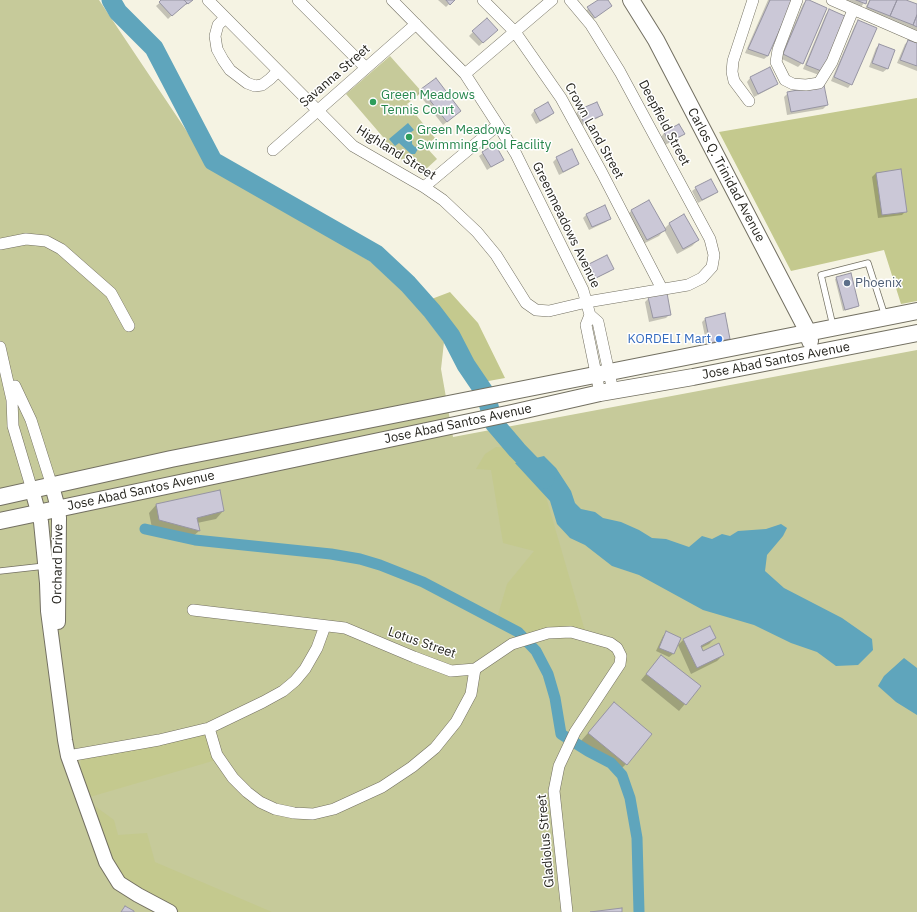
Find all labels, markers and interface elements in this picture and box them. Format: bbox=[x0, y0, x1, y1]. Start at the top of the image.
street label: Savanna Street bbox=[297, 41, 373, 111]
street label: Deepfield Street bbox=[635, 77, 693, 169]
street label: Crown Land Street bbox=[561, 80, 627, 182]
place label: Green Meadows Tennis Court bbox=[381, 87, 475, 118]
marker: Green Meadows Tennis Court bbox=[368, 97, 378, 107]
street label: Carlos Q. Trinidad Avenue bbox=[684, 105, 768, 245]
street label: Highland Street bbox=[353, 122, 439, 184]
place label: Green Meadows Swimming Pool Facility bbox=[417, 122, 551, 153]
marker: Green Meadows Swimming Pool Facility bbox=[404, 132, 414, 142]
street label: Greenmeadows Avenue bbox=[529, 159, 603, 291]
place label: Phoenix bbox=[855, 275, 902, 291]
marker: Phoenix bbox=[842, 278, 852, 288]
place label: KORDELI Mart bbox=[628, 331, 711, 347]
marker: KORDELI Mart bbox=[714, 334, 724, 344]
street label: Jose Abad Santos Avenue bbox=[701, 339, 851, 383]
street label: Jose Abad Santos Avenue bbox=[383, 401, 533, 447]
street label: Jose Abad Santos Avenue bbox=[66, 468, 216, 514]
street label: Orchard Drive bbox=[50, 524, 66, 604]
street label: Lotus Street bbox=[386, 624, 458, 662]
street label: Gladiolus Street bbox=[534, 794, 558, 888]

